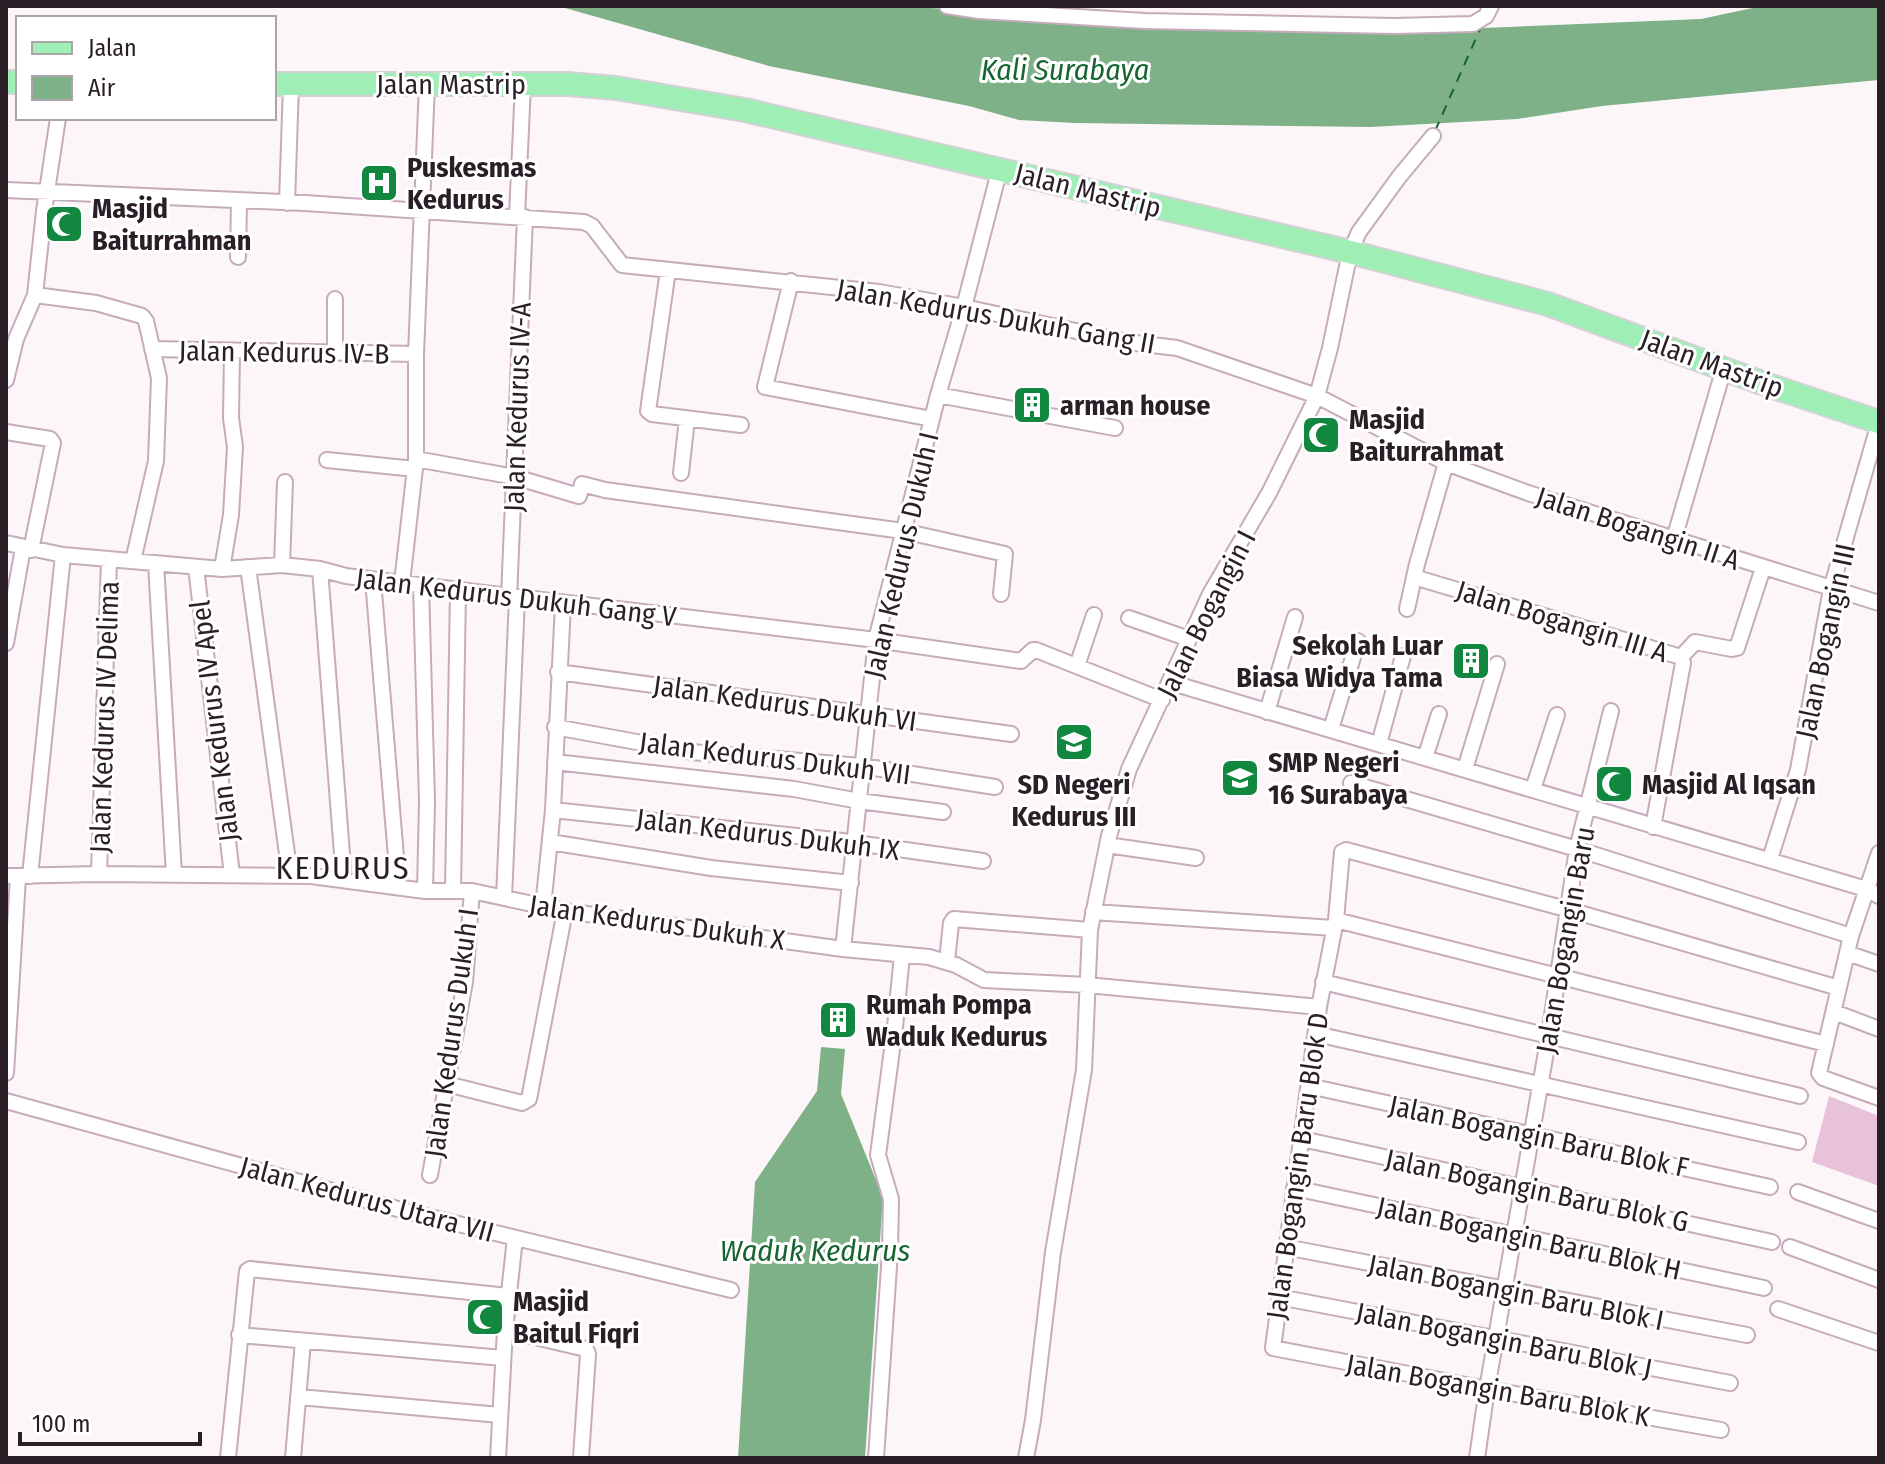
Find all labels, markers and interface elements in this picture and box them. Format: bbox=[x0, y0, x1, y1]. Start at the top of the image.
legend bbox=[16, 16, 276, 120]
text: Jalan bbox=[88, 34, 137, 62]
water label: Kali Surabaya bbox=[981, 52, 1149, 88]
street label: Jalan Mastrip bbox=[376, 68, 526, 101]
text: Air bbox=[88, 74, 116, 102]
place label: Puskesmas Kedurus bbox=[407, 151, 536, 216]
street label: Jalan Mastrip bbox=[1011, 156, 1164, 225]
hospital icon: Puskesmas Kedurus bbox=[358, 162, 400, 204]
place label: Masjid Baiturrahman bbox=[92, 192, 251, 257]
mosque icon: Masjid Baiturrahman bbox=[43, 203, 85, 245]
street label: Jalan Kedurus Dukuh Gang II bbox=[834, 272, 1158, 361]
street label: Jalan Kedurus IV-A bbox=[497, 301, 538, 512]
street label: Jalan Mastrip bbox=[1636, 322, 1788, 405]
street label: Jalan Kedurus IV-B bbox=[178, 334, 390, 371]
building icon: arman house bbox=[1011, 384, 1053, 426]
place label: arman house bbox=[1060, 389, 1211, 422]
place label: Masjid Baiturrahmat bbox=[1349, 403, 1505, 468]
mosque icon: Masjid Baiturrahmat bbox=[1300, 414, 1342, 456]
street label: Jalan Kedurus Dukuh I bbox=[857, 429, 946, 681]
street label: Jalan Bogangin II A bbox=[1532, 480, 1744, 577]
street label: Jalan Bogangin I bbox=[1150, 525, 1263, 703]
street label: Jalan Bogangin III bbox=[1789, 541, 1862, 741]
street label: Jalan Kedurus Dukuh Gang V bbox=[354, 561, 679, 634]
street label: Jalan Bogangin III A bbox=[1452, 574, 1672, 669]
street label: Jalan Kedurus IV Delima bbox=[83, 580, 126, 854]
street label: Jalan Kedurus IV Apel bbox=[183, 598, 246, 844]
place label: Sekolah Luar Biasa Widya Tama bbox=[1236, 629, 1444, 694]
building icon: Sekolah Luar Biasa Widya Tama bbox=[1450, 640, 1492, 682]
street label: Jalan Kedurus Dukuh VI bbox=[651, 669, 919, 738]
school or university icon: SD Negeri Kedurus III bbox=[1053, 721, 1095, 763]
street label: Jalan Kedurus Dukuh VII bbox=[637, 725, 912, 792]
place label: SMP Negeri 16 Surabaya bbox=[1268, 746, 1408, 811]
school or university icon: SMP Negeri 16 Surabaya bbox=[1219, 757, 1261, 799]
mosque icon: Masjid Al Iqsan bbox=[1593, 763, 1635, 805]
place label: SD Negeri Kedurus III bbox=[1011, 768, 1137, 833]
place label: Masjid Al Iqsan bbox=[1642, 768, 1816, 801]
street label: Jalan Kedurus Dukuh IX bbox=[634, 802, 902, 867]
street label: Jalan Bogangin Baru bbox=[1529, 824, 1602, 1056]
district label: KEDURUS bbox=[275, 849, 411, 887]
street label: Jalan Kedurus Dukuh X bbox=[527, 888, 787, 957]
street label: Jalan Kedurus Dukuh I bbox=[418, 906, 485, 1160]
place label: Rumah Pompa Waduk Kedurus bbox=[866, 988, 1047, 1053]
building icon: Rumah Pompa Waduk Kedurus bbox=[817, 999, 859, 1041]
street label: Jalan Bogangin Baru Blok D bbox=[1260, 1011, 1335, 1322]
street label: Jalan Bogangin Baru Blok F bbox=[1386, 1089, 1692, 1184]
street label: Jalan Bogangin Baru Blok G bbox=[1382, 1142, 1691, 1239]
street label: Jalan Kedurus Utara VII bbox=[236, 1150, 497, 1249]
street label: Jalan Bogangin Baru Blok H bbox=[1374, 1190, 1684, 1287]
water label: Waduk Kedurus bbox=[720, 1233, 911, 1269]
street label: Jalan Bogangin Baru Blok I bbox=[1365, 1248, 1666, 1337]
place label: Masjid Baitul Fiqri bbox=[513, 1285, 639, 1350]
mosque icon: Masjid Baitul Fiqri bbox=[464, 1296, 506, 1338]
street label: Jalan Bogangin Baru Blok J bbox=[1353, 1296, 1655, 1385]
street label: Jalan Bogangin Baru Blok K bbox=[1343, 1348, 1653, 1434]
scale bar bbox=[20, 1396, 200, 1446]
text: 100 m bbox=[32, 1410, 90, 1438]

